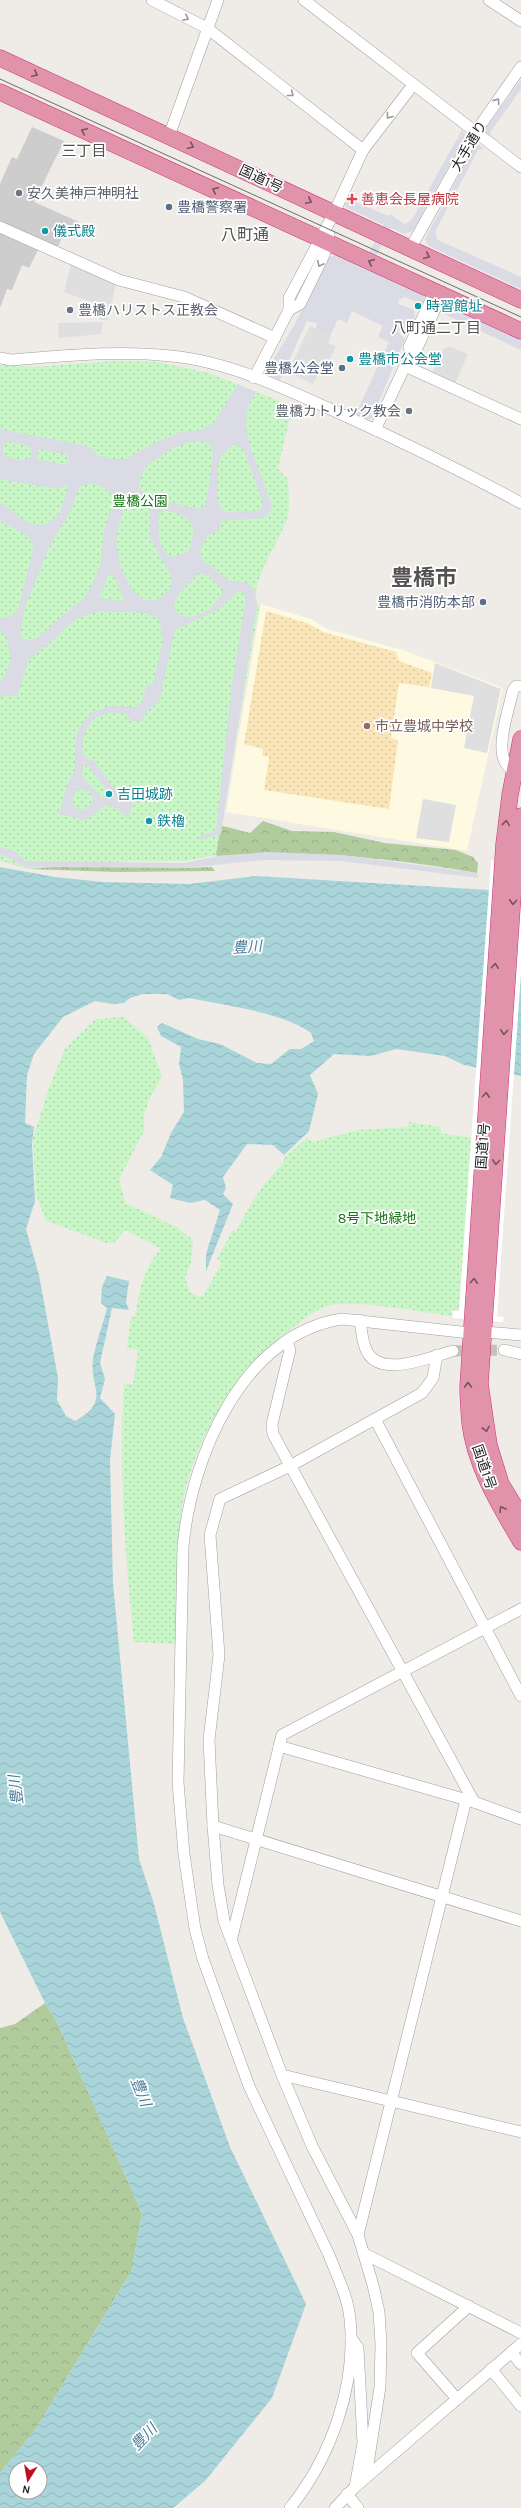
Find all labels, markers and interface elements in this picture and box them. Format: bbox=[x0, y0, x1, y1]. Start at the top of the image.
one-way arrow bbox=[182, 13, 190, 21]
one-way arrow bbox=[31, 69, 39, 77]
one-way arrow bbox=[287, 89, 294, 96]
one-way arrow bbox=[492, 98, 499, 105]
one-way arrow bbox=[387, 111, 394, 118]
street label: 大手通り bbox=[447, 118, 491, 174]
one-way arrow bbox=[80, 127, 87, 135]
one-way arrow bbox=[187, 141, 195, 149]
district label: 三丁目 bbox=[61, 142, 107, 160]
street label: 国道1号 bbox=[236, 161, 286, 197]
place label: 安久美神戸神明社 bbox=[27, 185, 139, 202]
one-way arrow bbox=[211, 187, 219, 195]
marker: 安久美神戸神明社 bbox=[14, 188, 24, 198]
place label: 善恵会長屋病院 bbox=[361, 191, 459, 208]
marker: 善恵会長屋病院 bbox=[346, 193, 358, 205]
one-way arrow bbox=[305, 196, 313, 204]
place label: 豊橋警察署 bbox=[177, 199, 247, 216]
marker: 豊橋警察署 bbox=[164, 202, 174, 212]
place label: 儀式殿 bbox=[53, 223, 95, 240]
district label: 八町通 bbox=[221, 225, 269, 244]
marker: 儀式殿 bbox=[40, 226, 50, 236]
one-way arrow bbox=[423, 252, 430, 260]
one-way arrow bbox=[317, 259, 325, 267]
one-way arrow bbox=[368, 259, 376, 267]
place label: 時習館址 bbox=[426, 298, 482, 315]
marker: 時習館址 bbox=[413, 301, 423, 311]
place label: 豊橋ハリストス正教会 bbox=[78, 302, 218, 319]
marker: 豊橋ハリストス正教会 bbox=[65, 305, 75, 315]
district label: 八町通二丁目 bbox=[391, 319, 481, 337]
place label: 豊橋市公会堂 bbox=[358, 351, 442, 368]
marker: 豊橋市公会堂 bbox=[345, 354, 355, 364]
place label: 豊橋公会堂 bbox=[264, 360, 334, 377]
marker: 豊橋公会堂 bbox=[337, 363, 347, 373]
place label: 豊橋カトリック教会 bbox=[275, 403, 401, 420]
marker: 豊橋カトリック教会 bbox=[404, 406, 414, 416]
park label: 豊橋公園 bbox=[112, 493, 168, 510]
district label: 豊橋市 bbox=[391, 565, 457, 591]
place label: 豊橋市消防本部 bbox=[377, 594, 475, 611]
marker: 豊橋市消防本部 bbox=[478, 597, 488, 607]
place label: 市立豊城中学校 bbox=[375, 718, 473, 735]
marker: 市立豊城中学校 bbox=[362, 721, 372, 731]
place label: 吉田城跡 bbox=[117, 786, 173, 803]
marker: 吉田城跡 bbox=[104, 789, 114, 799]
place label: 鉄櫓 bbox=[157, 813, 185, 830]
marker: 鉄櫓 bbox=[144, 816, 154, 826]
one-way arrow bbox=[501, 820, 510, 826]
one-way arrow bbox=[508, 899, 517, 906]
water label: 豊川 bbox=[231, 937, 265, 957]
one-way arrow bbox=[491, 963, 500, 969]
one-way arrow bbox=[500, 1029, 509, 1035]
one-way arrow bbox=[482, 1092, 491, 1098]
street label: 国道1号 bbox=[473, 1122, 493, 1170]
one-way arrow bbox=[492, 1159, 500, 1165]
park label: 8号下地緑地 bbox=[338, 1210, 416, 1227]
one-way arrow bbox=[469, 1278, 478, 1284]
one-way arrow bbox=[464, 1382, 472, 1388]
one-way arrow bbox=[481, 1426, 489, 1432]
street label: 国道1号 bbox=[468, 1442, 500, 1492]
one-way arrow bbox=[499, 1506, 506, 1513]
water label: 豊川 bbox=[5, 1772, 27, 1806]
water label: 豊川 bbox=[127, 2075, 156, 2111]
water label: 豊川 bbox=[127, 2419, 162, 2454]
north arrow bbox=[8, 2460, 48, 2500]
text: N bbox=[21, 2482, 31, 2496]

